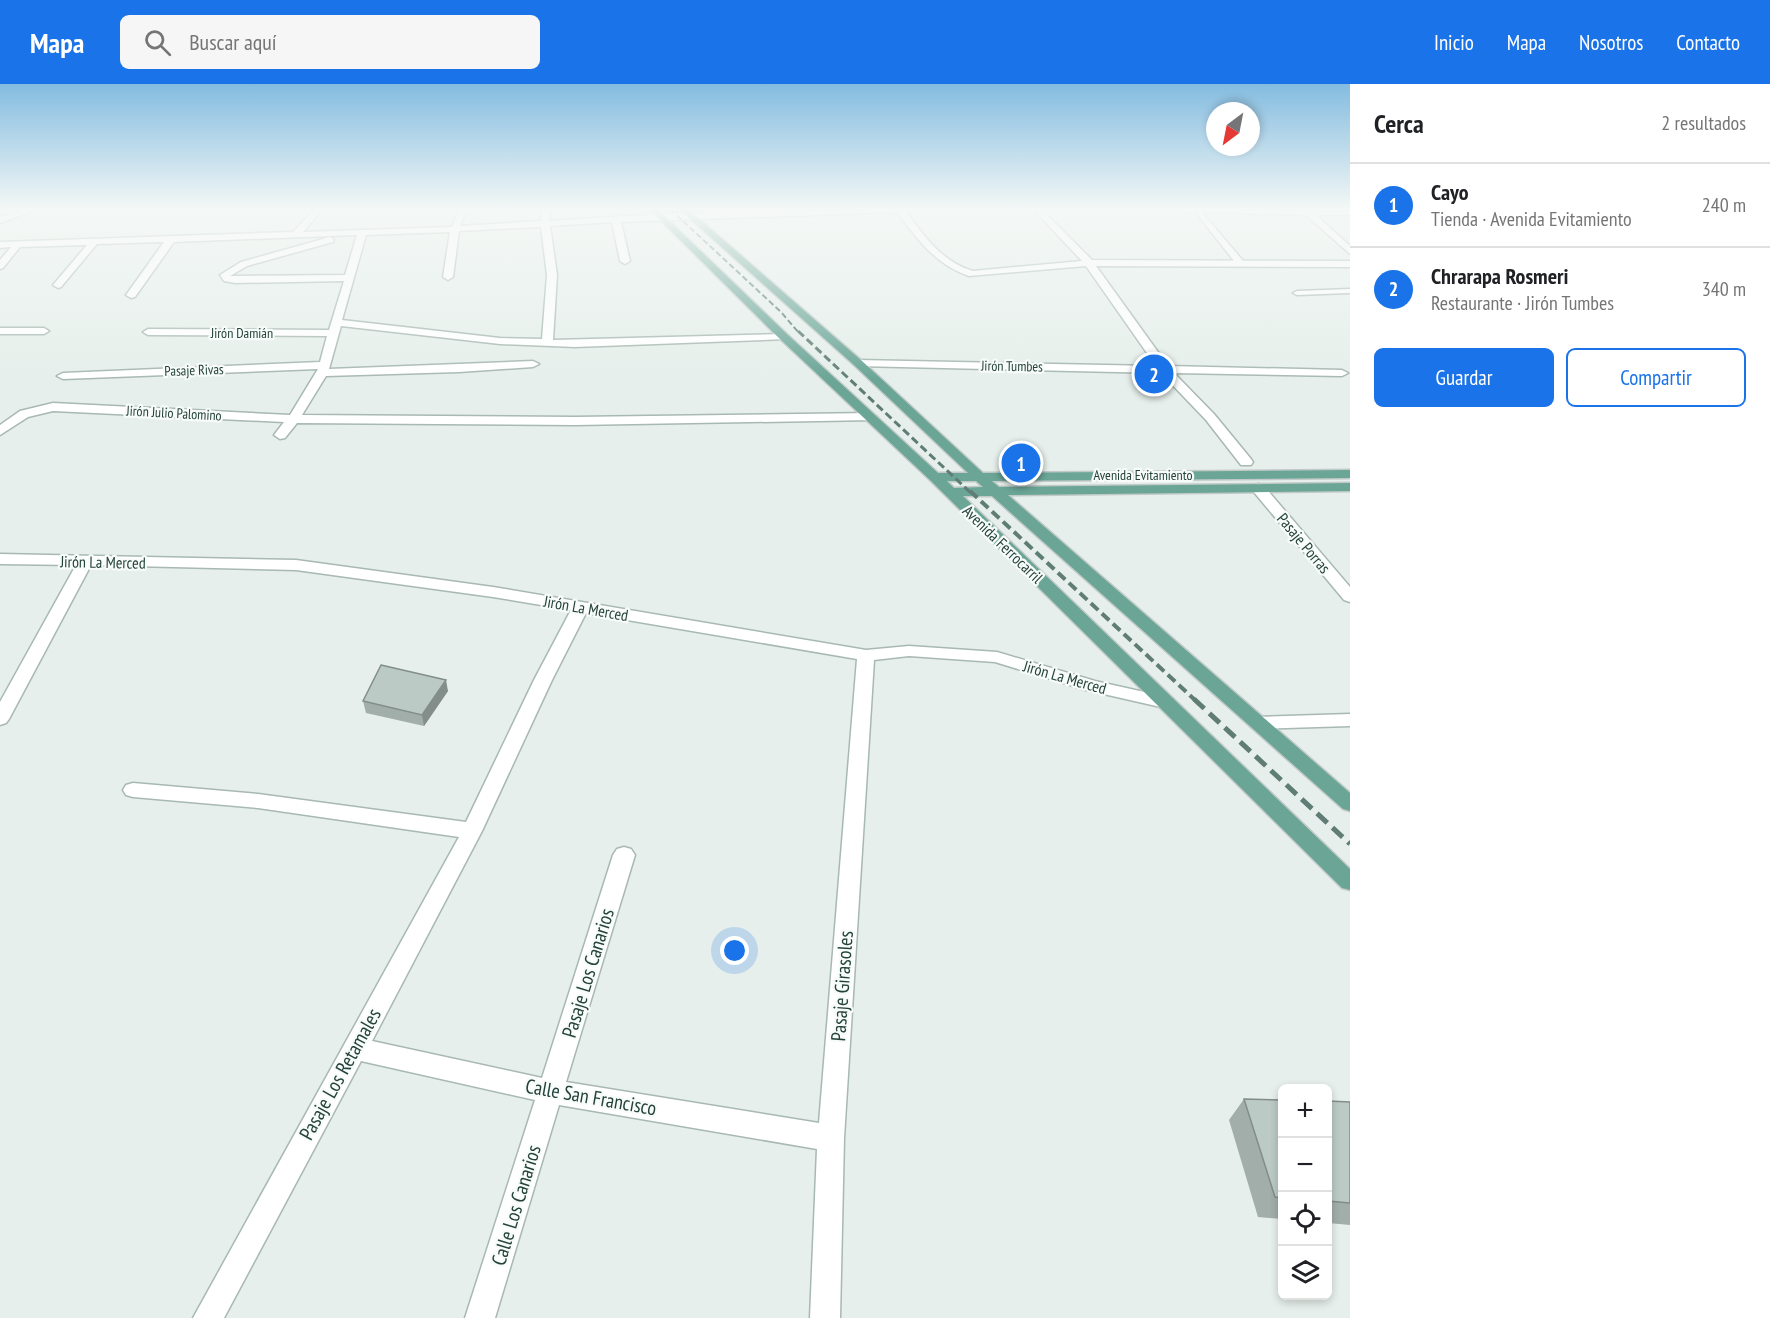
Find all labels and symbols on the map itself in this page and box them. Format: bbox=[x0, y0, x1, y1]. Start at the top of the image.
north arrow bbox=[1206, 102, 1260, 156]
street label: Jirón Damián bbox=[210, 324, 273, 342]
pin: 2 bbox=[1134, 352, 1174, 396]
street label: Jirón Tumbes bbox=[980, 356, 1043, 376]
street label: Pasaje Rivas bbox=[164, 360, 224, 380]
street label: Jirón Julio Palomino bbox=[125, 401, 222, 424]
pin: 1 bbox=[1002, 440, 1040, 485]
street label: Avenida Evitamiento bbox=[1093, 466, 1193, 484]
street label: Avenida Ferrocarril bbox=[959, 501, 1048, 588]
street label: Pasaje Porras bbox=[1273, 509, 1335, 577]
street label: Jirón La Merced bbox=[59, 551, 146, 573]
street label: Jirón La Merced bbox=[541, 591, 630, 625]
street label: Jirón La Merced bbox=[1020, 655, 1109, 698]
street label: Pasaje Los Canarios bbox=[556, 905, 620, 1041]
street label: Pasaje Girasoles bbox=[825, 930, 859, 1042]
your location bbox=[720, 936, 749, 965]
street label: Pasaje Los Retamales bbox=[293, 1003, 387, 1144]
street label: Calle San Francisco bbox=[524, 1073, 658, 1121]
street label: Calle Los Canarios bbox=[485, 1141, 547, 1268]

